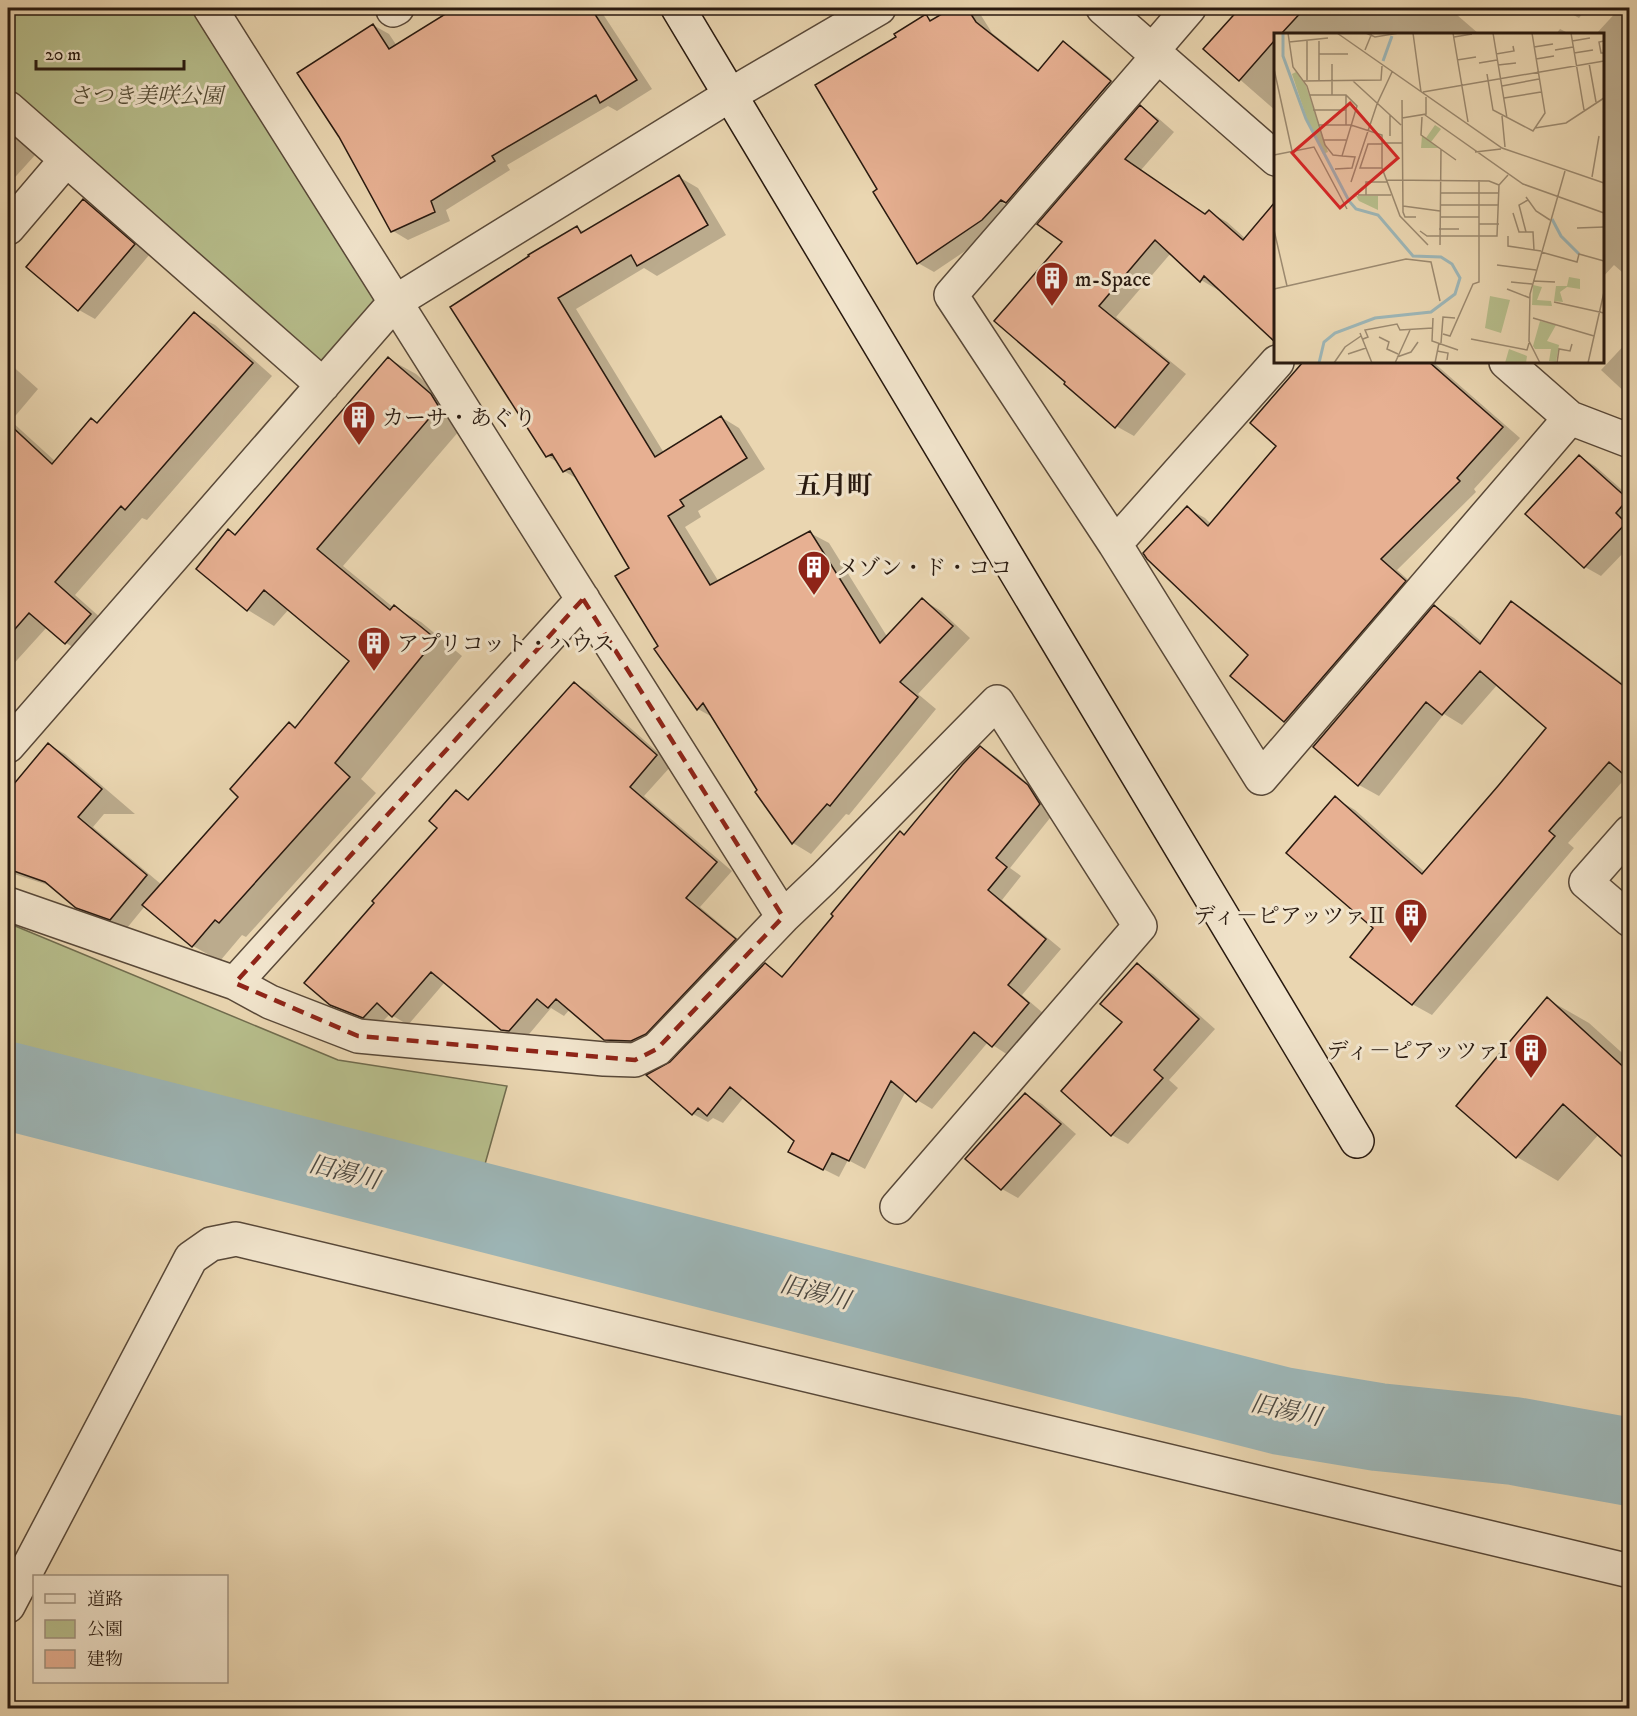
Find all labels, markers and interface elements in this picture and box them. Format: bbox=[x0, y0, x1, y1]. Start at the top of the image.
scale bar bbox=[36, 33, 184, 71]
inset map bbox=[1274, 33, 1604, 363]
text: 20 m bbox=[45, 44, 81, 66]
park label: さつき美咲公園 bbox=[69, 83, 226, 110]
building icon: m-Space bbox=[1034, 260, 1070, 307]
place label: m-Space bbox=[1075, 266, 1151, 293]
building icon: カーサ・あぐり bbox=[341, 399, 377, 446]
place label: カーサ・あぐり bbox=[382, 405, 536, 432]
district label: 五月町 bbox=[795, 470, 873, 503]
building icon: メゾン・ド・ココ bbox=[796, 549, 832, 596]
place label: メゾン・ド・ココ bbox=[837, 555, 1012, 582]
building icon: アプリコット・ハウス bbox=[356, 625, 392, 672]
place label: アプリコット・ハウス bbox=[397, 631, 615, 658]
building icon: ディ－ピアッツァⅡ bbox=[1393, 897, 1429, 944]
place label: ディ－ピアッツァⅡ bbox=[1194, 903, 1388, 930]
building icon: ディ－ピアッツァI bbox=[1513, 1032, 1549, 1079]
place label: ディ－ピアッツァI bbox=[1326, 1038, 1508, 1065]
water label: 旧湯川 bbox=[305, 1150, 385, 1197]
water label: 旧湯川 bbox=[776, 1270, 856, 1317]
water label: 旧湯川 bbox=[1247, 1389, 1327, 1434]
legend bbox=[33, 1575, 228, 1683]
text: 道路 bbox=[87, 1589, 123, 1611]
text: 公園 bbox=[87, 1619, 123, 1641]
text: 建物 bbox=[87, 1649, 123, 1671]

